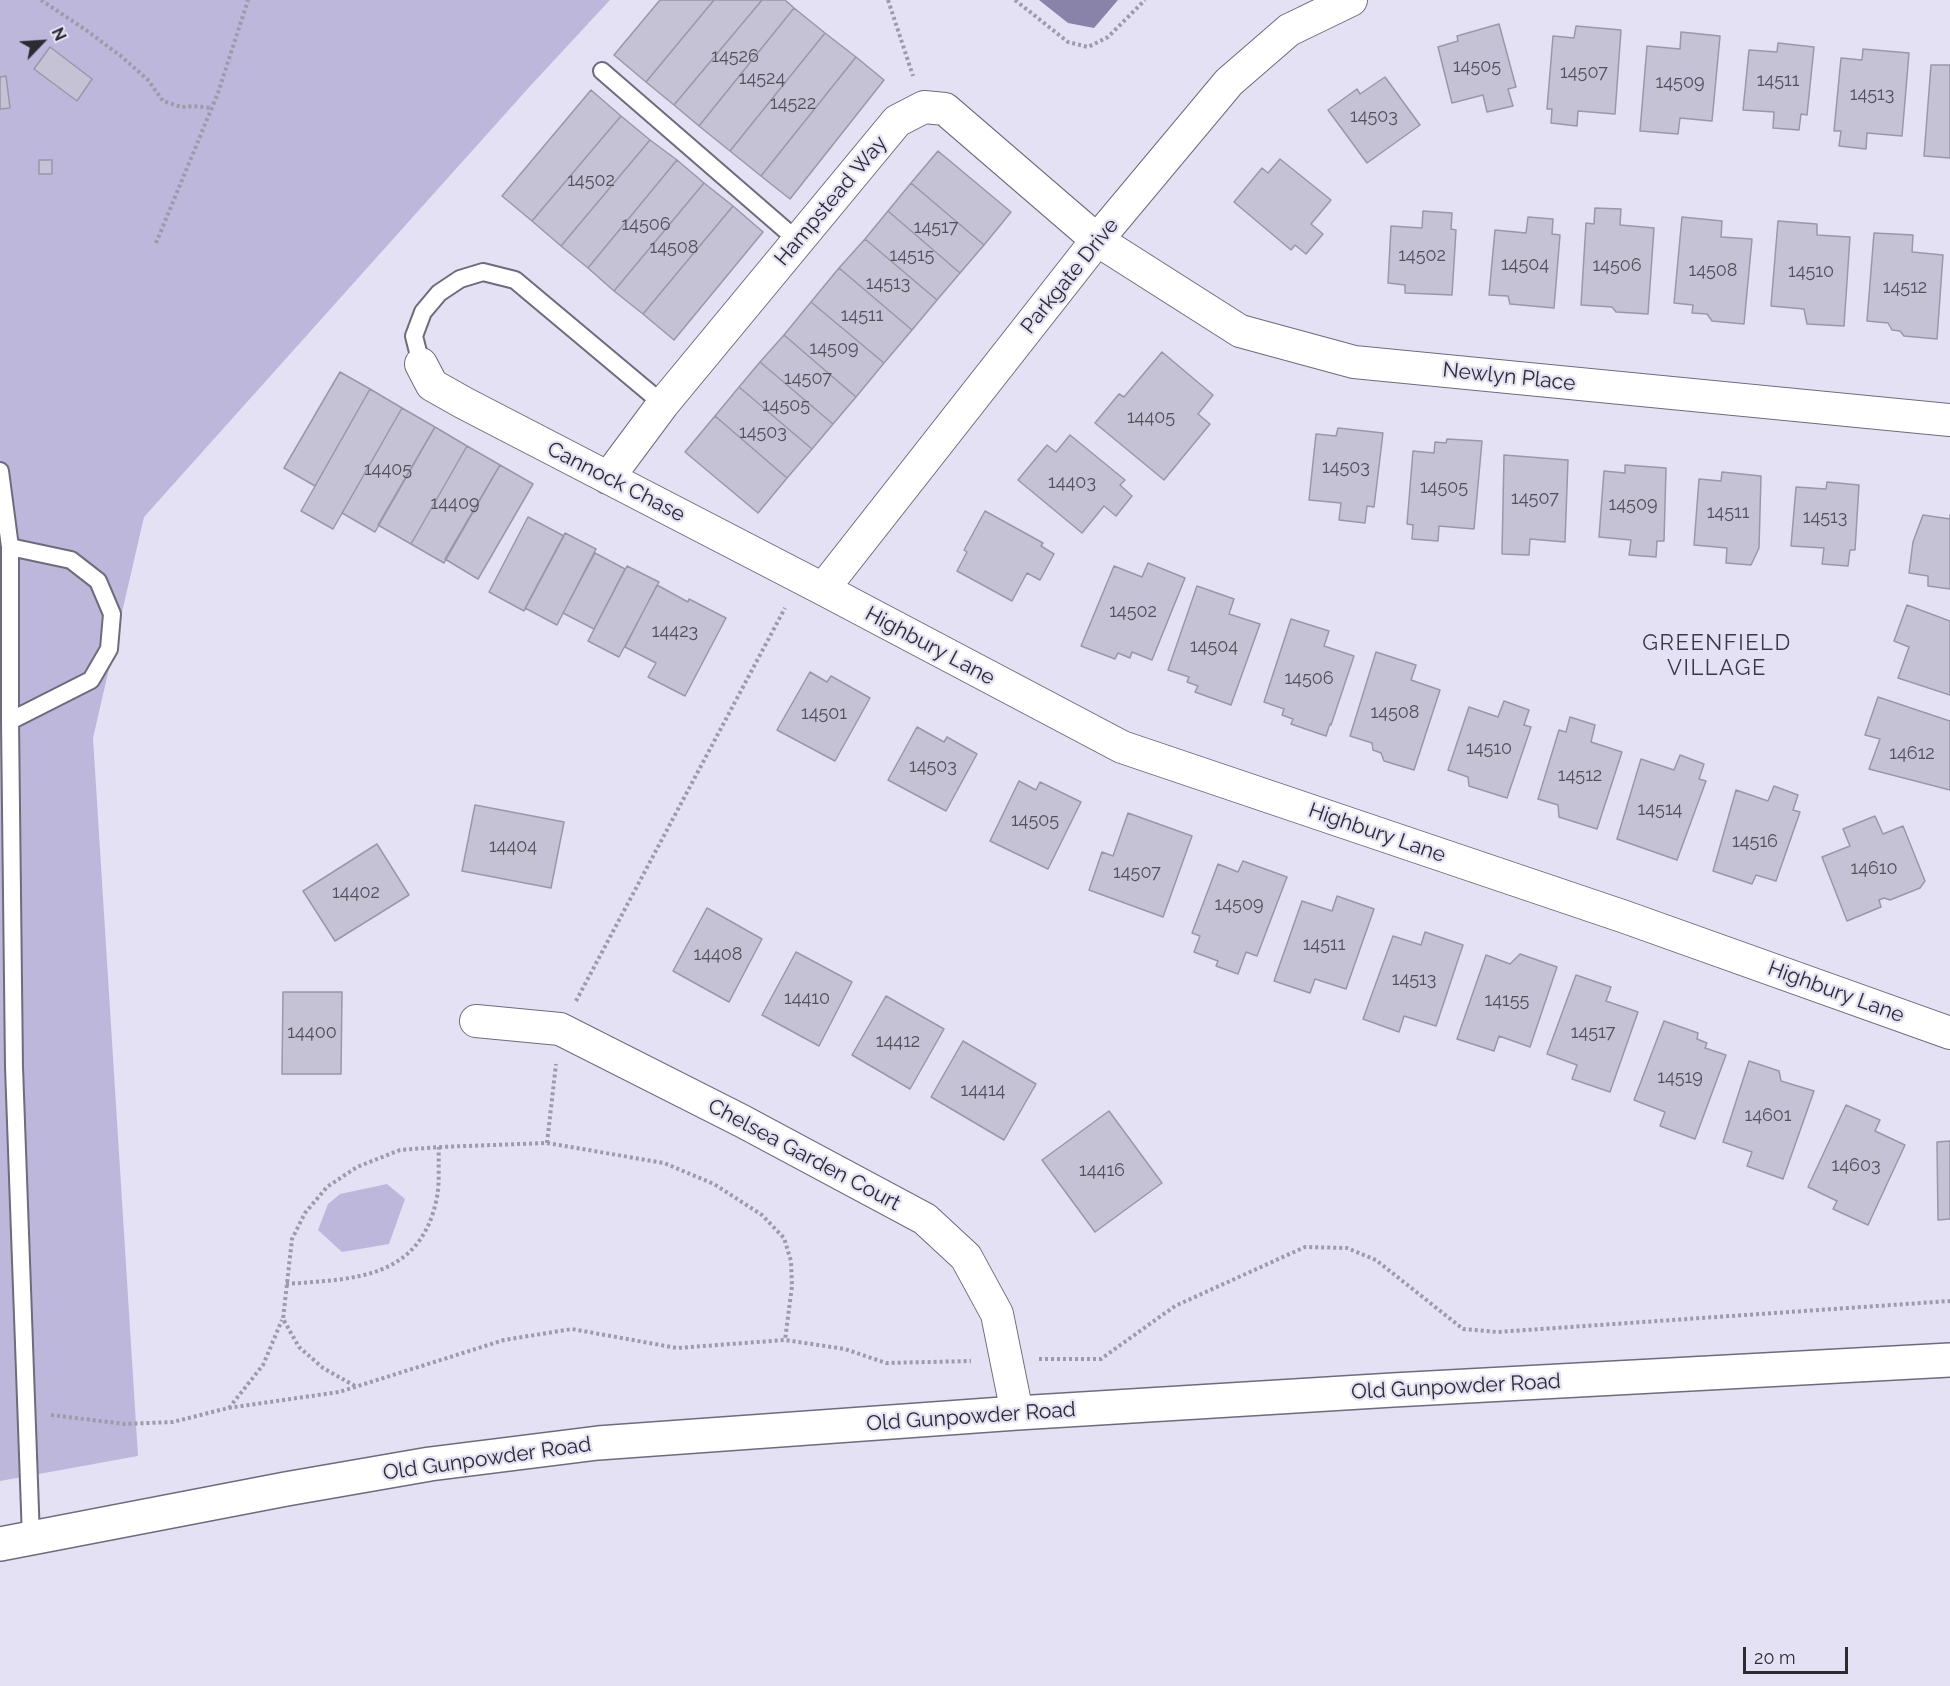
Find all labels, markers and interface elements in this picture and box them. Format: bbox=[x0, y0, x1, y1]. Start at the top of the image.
north arrow bbox=[12, 12, 72, 72]
text: N bbox=[48, 25, 70, 44]
house number: 14526 bbox=[711, 46, 759, 68]
house number: 14505 bbox=[1453, 56, 1501, 78]
house number: 14507 bbox=[1560, 62, 1608, 84]
house number: 14524 bbox=[739, 68, 785, 90]
house number: 14511 bbox=[1757, 70, 1799, 92]
house number: 14509 bbox=[1656, 72, 1704, 94]
house number: 14513 bbox=[1850, 84, 1894, 106]
house number: 14522 bbox=[770, 93, 816, 115]
house number: 14503 bbox=[1350, 106, 1398, 128]
street label: Hampstead Way bbox=[769, 131, 893, 271]
house number: 14502 bbox=[567, 170, 615, 192]
street label: Parkgate Drive bbox=[1016, 213, 1124, 339]
house number: 14506 bbox=[621, 214, 671, 236]
house number: 14517 bbox=[914, 217, 958, 239]
house number: 14508 bbox=[649, 237, 699, 259]
house number: 14515 bbox=[890, 245, 934, 267]
house number: 14502 bbox=[1398, 245, 1446, 267]
house number: 14504 bbox=[1501, 254, 1549, 276]
house number: 14506 bbox=[1592, 255, 1642, 277]
house number: 14508 bbox=[1688, 260, 1738, 282]
house number: 14510 bbox=[1788, 261, 1834, 283]
house number: 14513 bbox=[866, 273, 910, 295]
house number: 14512 bbox=[1883, 277, 1927, 299]
house number: 14511 bbox=[841, 305, 883, 327]
house number: 14509 bbox=[810, 338, 858, 360]
street label: Newlyn Place bbox=[1441, 357, 1577, 397]
house number: 14507 bbox=[784, 368, 832, 390]
house number: 14505 bbox=[762, 395, 810, 417]
house number: 14405 bbox=[1127, 407, 1175, 429]
house number: 14503 bbox=[739, 422, 787, 444]
street label: Cannock Chase bbox=[543, 436, 689, 528]
house number: 14503 bbox=[1322, 457, 1370, 479]
house number: 14405 bbox=[364, 459, 412, 481]
house number: 14403 bbox=[1048, 472, 1096, 494]
house number: 14505 bbox=[1420, 477, 1468, 499]
house number: 14507 bbox=[1511, 488, 1559, 510]
house number: 14409 bbox=[431, 493, 479, 515]
house number: 14509 bbox=[1609, 494, 1657, 516]
house number: 14511 bbox=[1707, 502, 1749, 524]
house number: 14513 bbox=[1803, 507, 1847, 529]
street label: Highbury Lane bbox=[861, 601, 999, 691]
house number: 14502 bbox=[1109, 601, 1157, 623]
house number: 14423 bbox=[652, 621, 698, 643]
district label: GREENFIELD VILLAGE bbox=[1642, 630, 1792, 682]
house number: 14504 bbox=[1190, 636, 1238, 658]
house number: 14506 bbox=[1284, 668, 1334, 690]
house number: 14508 bbox=[1370, 702, 1420, 724]
house number: 14501 bbox=[801, 703, 847, 725]
house number: 14510 bbox=[1466, 738, 1512, 760]
house number: 14612 bbox=[1889, 743, 1935, 765]
house number: 14503 bbox=[909, 756, 957, 778]
house number: 14512 bbox=[1558, 765, 1602, 787]
street label: Highbury Lane bbox=[1305, 798, 1449, 868]
house number: 14514 bbox=[1638, 799, 1682, 821]
house number: 14505 bbox=[1011, 810, 1059, 832]
house number: 14516 bbox=[1732, 831, 1778, 853]
house number: 14404 bbox=[489, 836, 537, 858]
house number: 14610 bbox=[1850, 858, 1898, 880]
house number: 14507 bbox=[1113, 862, 1161, 884]
house number: 14402 bbox=[332, 882, 380, 904]
house number: 14509 bbox=[1215, 894, 1263, 916]
house number: 14511 bbox=[1303, 934, 1345, 956]
house number: 14408 bbox=[693, 944, 743, 966]
street label: Highbury Lane bbox=[1764, 956, 1908, 1028]
house number: 14513 bbox=[1392, 969, 1436, 991]
house number: 14410 bbox=[784, 988, 830, 1010]
house number: 14155 bbox=[1485, 990, 1529, 1012]
house number: 14400 bbox=[287, 1022, 337, 1044]
house number: 14517 bbox=[1571, 1022, 1615, 1044]
house number: 14412 bbox=[876, 1031, 920, 1053]
house number: 14519 bbox=[1657, 1067, 1703, 1089]
house number: 14414 bbox=[961, 1080, 1005, 1102]
street label: Chelsea Garden Court bbox=[703, 1094, 905, 1216]
house number: 14601 bbox=[1744, 1105, 1792, 1127]
house number: 14603 bbox=[1831, 1155, 1881, 1177]
house number: 14416 bbox=[1079, 1160, 1125, 1182]
street label: Old Gunpowder Road bbox=[1351, 1369, 1561, 1405]
street label: Old Gunpowder Road bbox=[865, 1397, 1077, 1437]
street label: Old Gunpowder Road bbox=[381, 1432, 593, 1486]
scale bar bbox=[1746, 1635, 1851, 1673]
text: 20 m bbox=[1754, 1647, 1796, 1668]

